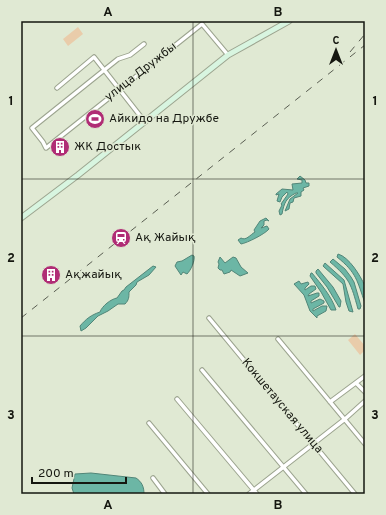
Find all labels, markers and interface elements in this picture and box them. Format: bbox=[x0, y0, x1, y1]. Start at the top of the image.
text: A bbox=[103, 5, 113, 21]
text: B bbox=[274, 5, 283, 21]
north arrow bbox=[316, 30, 356, 70]
text: С bbox=[332, 34, 340, 48]
street label: улица Дружбы bbox=[102, 39, 180, 105]
text: 1 bbox=[8, 94, 14, 110]
text: 1 bbox=[372, 94, 378, 110]
sports icon: Айкидо на Дружбе bbox=[84, 108, 106, 130]
place label: Айкидо на Дружбе bbox=[109, 111, 219, 127]
building icon: ЖК Достык bbox=[49, 136, 71, 158]
place label: ЖК Достык bbox=[74, 139, 141, 155]
station icon: Ақ Жайық bbox=[110, 227, 132, 249]
place label: Ақ Жайық bbox=[135, 230, 196, 246]
text: 2 bbox=[7, 251, 15, 267]
text: 2 bbox=[371, 251, 379, 267]
building icon: Ақжайық bbox=[40, 264, 62, 286]
place label: Ақжайық bbox=[65, 267, 122, 283]
street label: Кокшетауская улица bbox=[238, 355, 326, 457]
text: 3 bbox=[7, 408, 15, 424]
text: 3 bbox=[371, 408, 379, 424]
scale bar bbox=[32, 459, 126, 485]
text: 200 m bbox=[38, 466, 74, 482]
text: A bbox=[103, 498, 113, 514]
text: B bbox=[274, 498, 283, 514]

